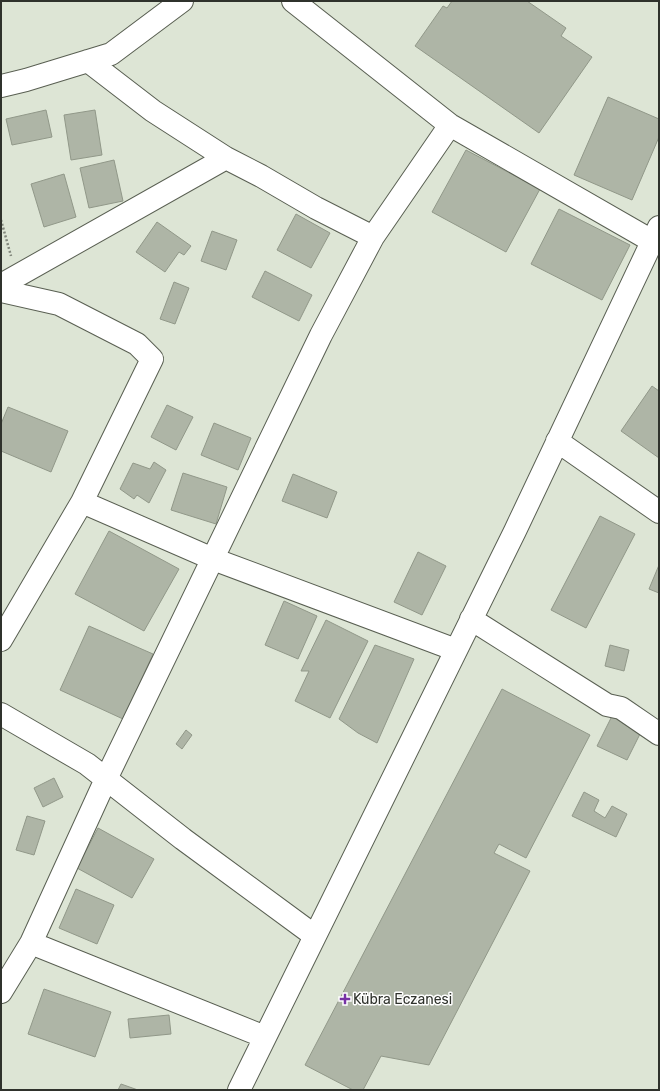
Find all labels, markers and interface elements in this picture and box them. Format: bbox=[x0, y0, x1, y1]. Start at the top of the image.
place label: Kübra Eczanesi bbox=[353, 991, 452, 1008]
marker: Kübra Eczanesi bbox=[340, 994, 350, 1004]

